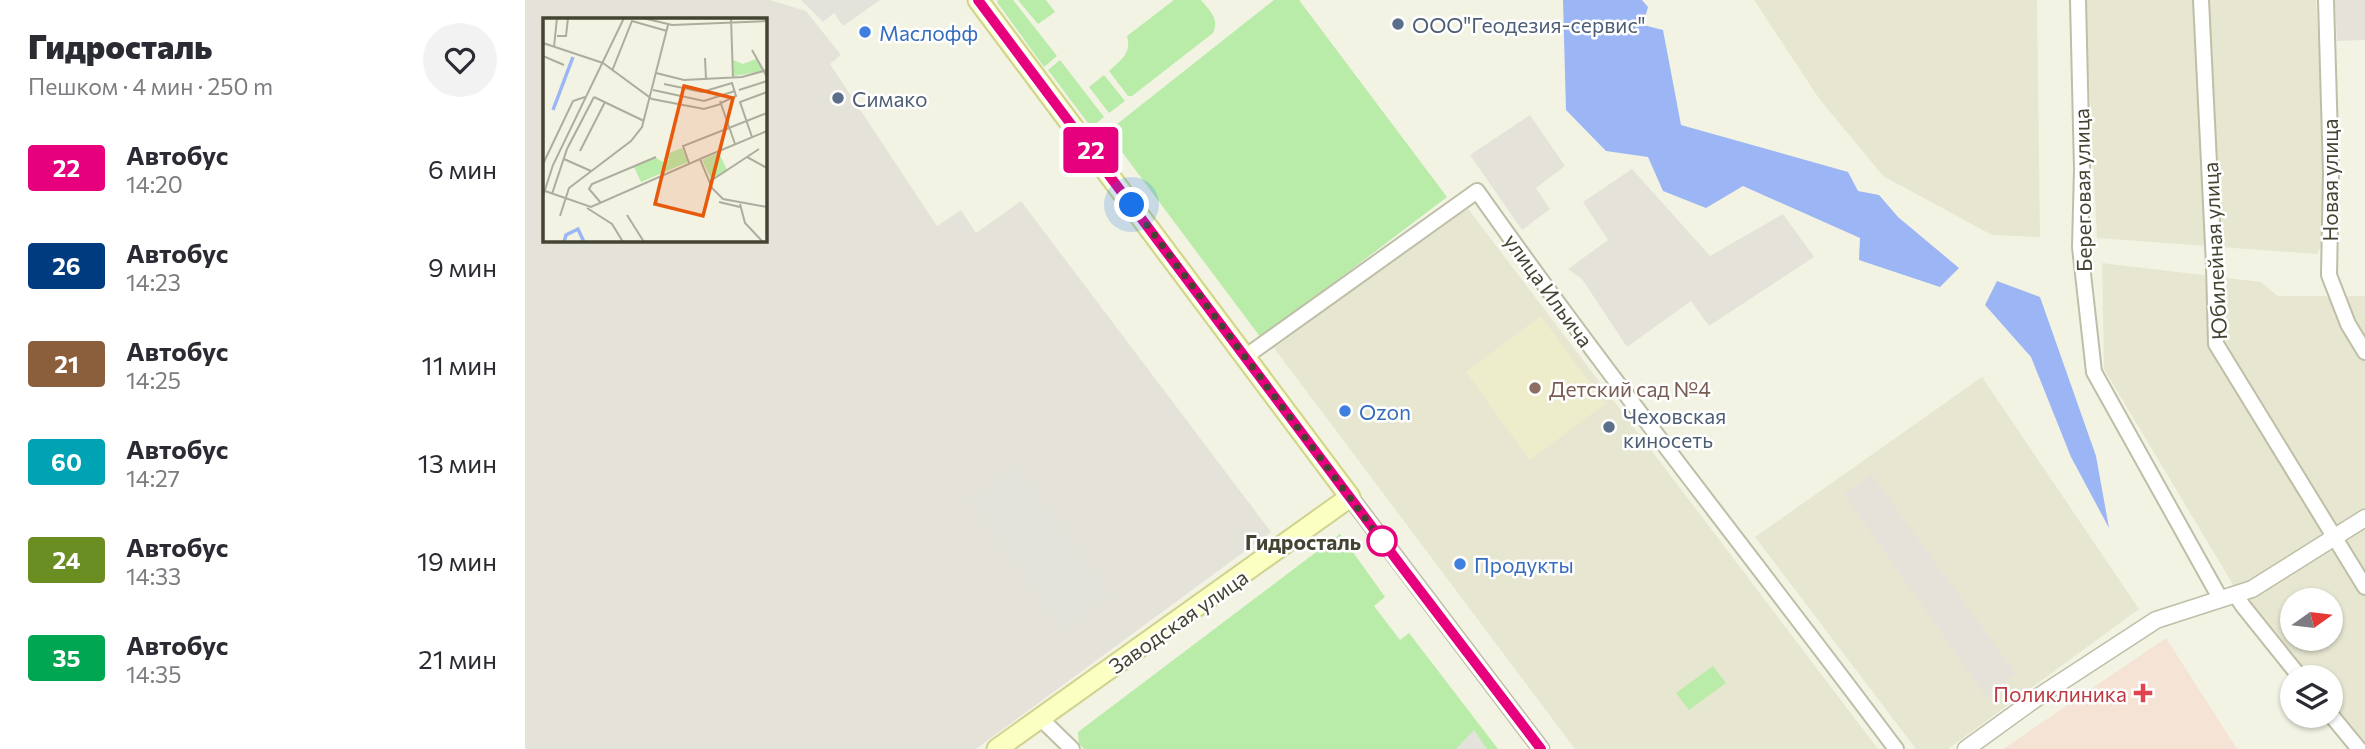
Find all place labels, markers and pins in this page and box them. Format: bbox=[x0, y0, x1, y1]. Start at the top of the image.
place label: ООО"Геодезия-сервис" bbox=[1412, 12, 1646, 37]
marker: ООО"Геодезия-сервис" bbox=[1390, 16, 1406, 32]
place label: Маслофф bbox=[879, 20, 978, 45]
marker: Маслофф bbox=[857, 24, 873, 40]
place label: Симако bbox=[852, 86, 928, 111]
marker: Симако bbox=[830, 90, 846, 106]
place label: Детский сад №4 bbox=[1549, 376, 1711, 401]
marker: Детский сад №4 bbox=[1527, 380, 1543, 396]
place label: Ozon bbox=[1359, 399, 1411, 424]
marker: Ozon bbox=[1337, 403, 1353, 419]
place label: Чеховская киносеть bbox=[1623, 403, 1726, 452]
marker: Чеховская киносеть bbox=[1601, 419, 1617, 435]
marker: Гидросталь bbox=[1367, 526, 1397, 556]
place label: Гидросталь bbox=[1245, 529, 1361, 554]
place label: Продукты bbox=[1474, 552, 1574, 577]
marker: Продукты bbox=[1452, 556, 1468, 572]
place label: Поликлиника bbox=[1993, 681, 2127, 706]
marker: Поликлиника bbox=[2133, 683, 2153, 703]

